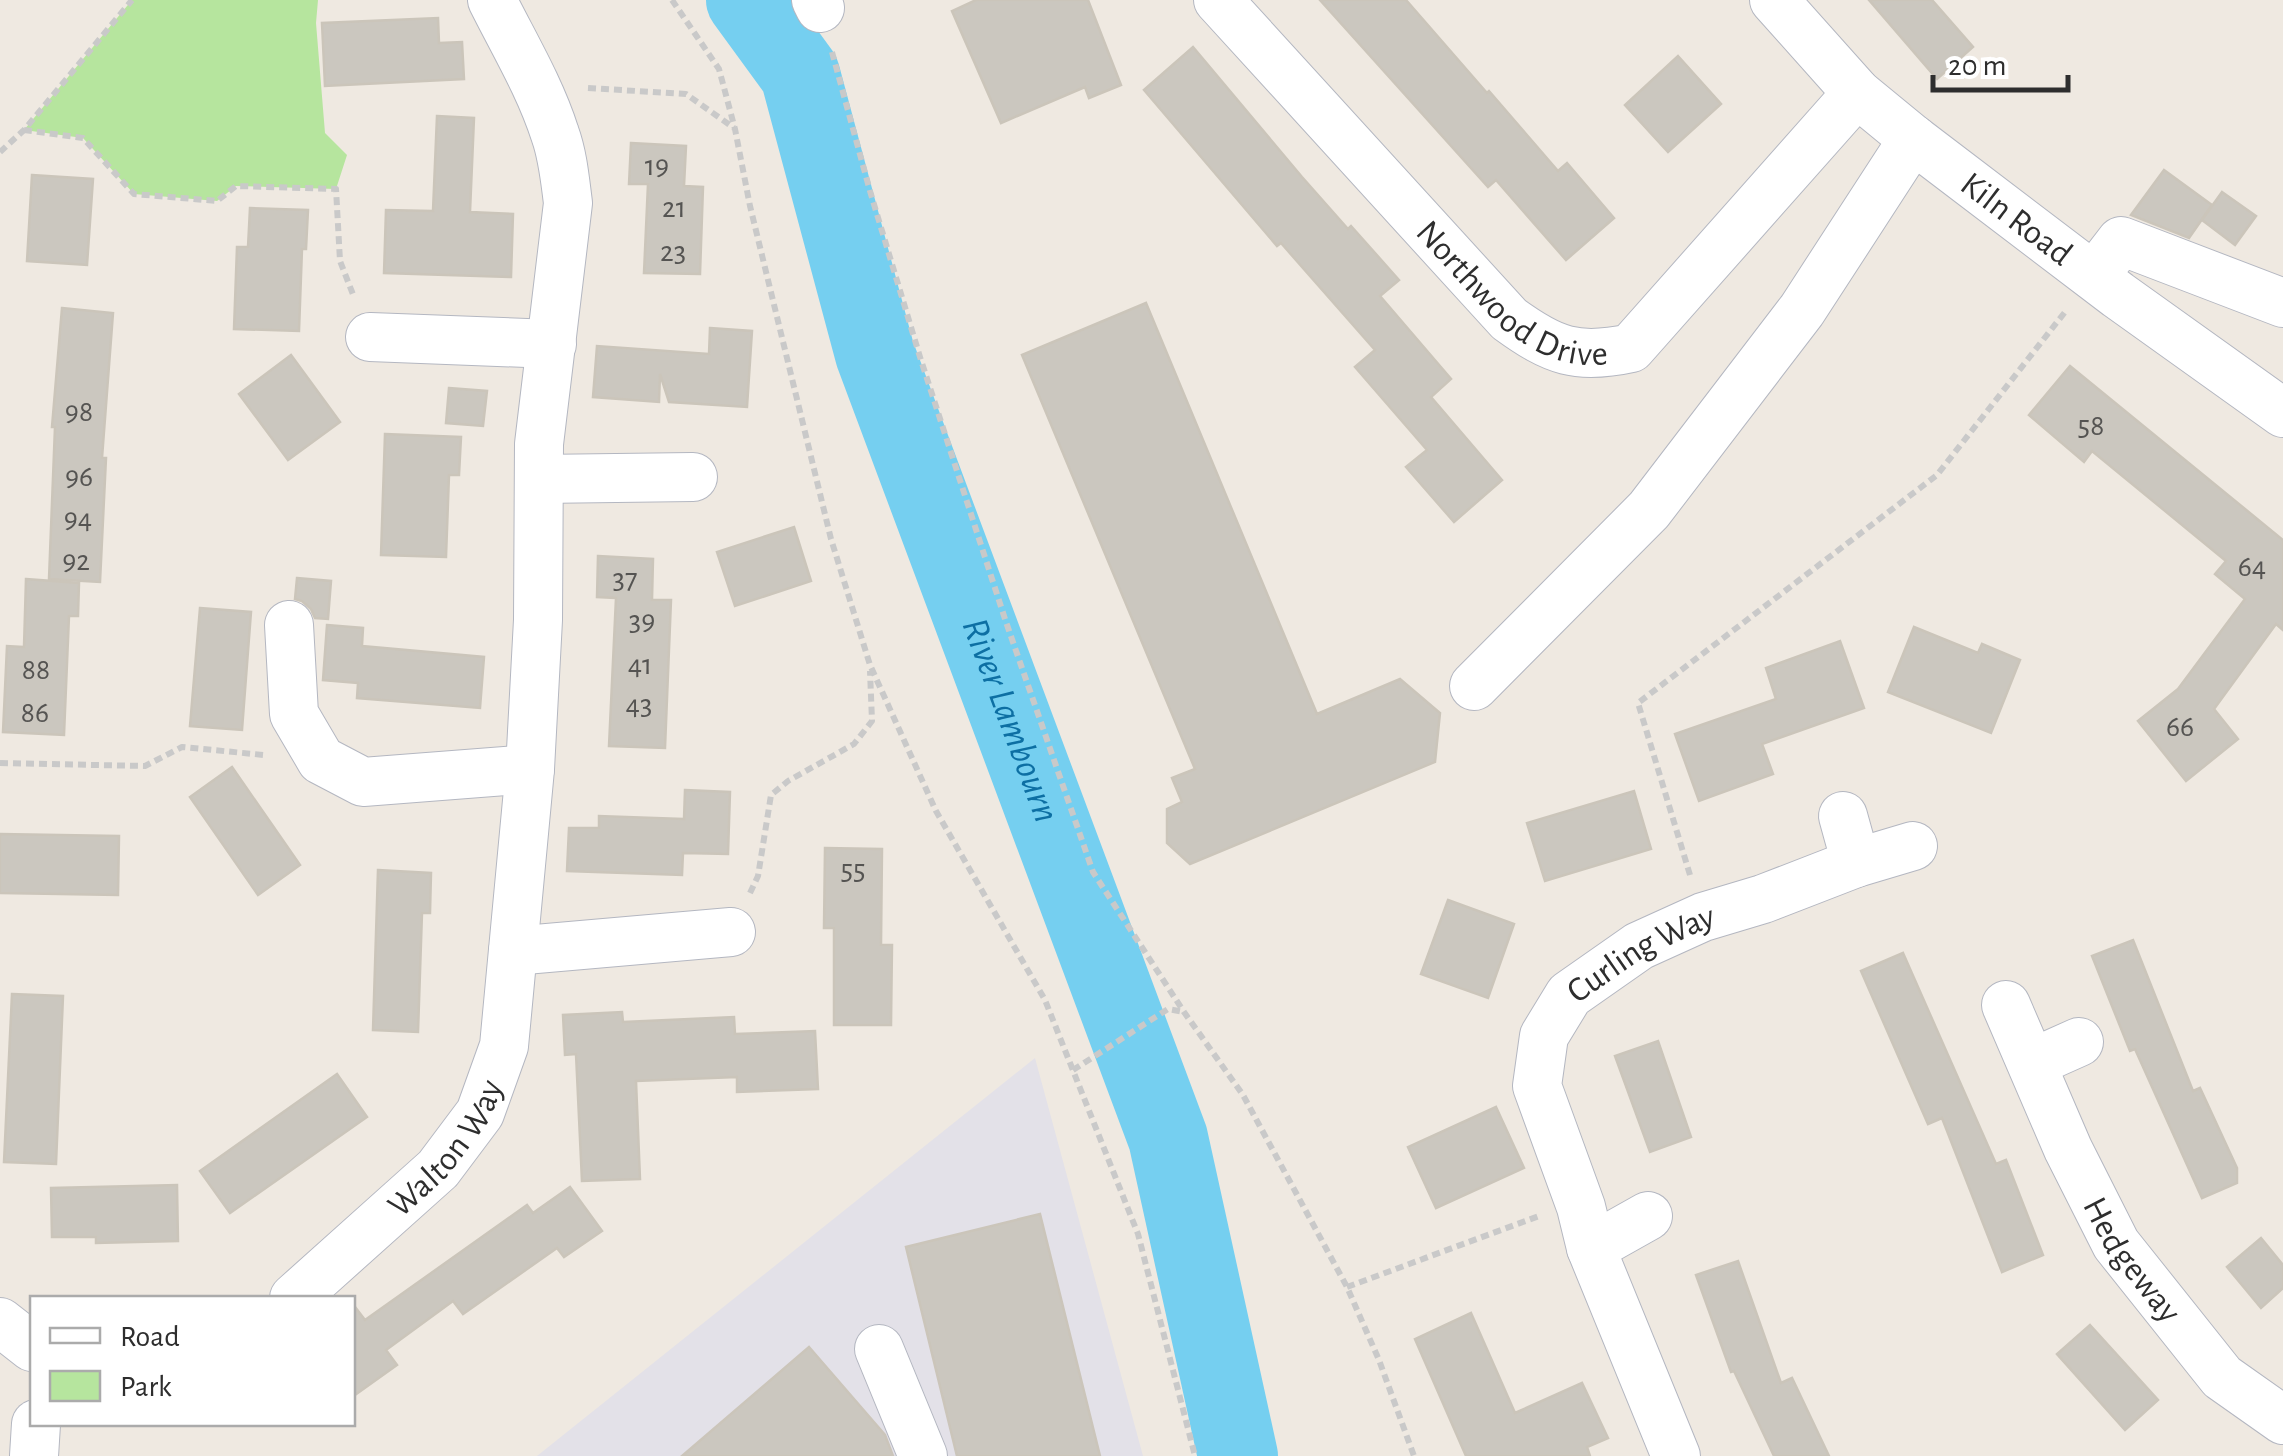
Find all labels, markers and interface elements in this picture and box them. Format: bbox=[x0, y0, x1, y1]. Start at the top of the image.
scale bar bbox=[1933, 30, 2068, 92]
text: 20 m bbox=[1948, 51, 2006, 81]
house number: 19 bbox=[645, 151, 669, 181]
street label: Kiln Road bbox=[1954, 166, 2078, 273]
house number: 21 bbox=[662, 193, 686, 223]
street label: Northwood Drive bbox=[1409, 214, 1609, 372]
house number: 23 bbox=[660, 237, 686, 267]
house number: 98 bbox=[65, 397, 93, 427]
house number: 58 bbox=[2078, 411, 2104, 441]
house number: 96 bbox=[65, 462, 93, 492]
house number: 94 bbox=[64, 504, 92, 534]
house number: 92 bbox=[62, 546, 90, 576]
house number: 64 bbox=[2238, 552, 2266, 582]
house number: 37 bbox=[613, 564, 637, 594]
house number: 39 bbox=[629, 606, 655, 636]
water label: River Lambourn bbox=[954, 613, 1065, 828]
house number: 41 bbox=[628, 650, 652, 680]
house number: 88 bbox=[22, 655, 50, 685]
house number: 43 bbox=[626, 690, 652, 720]
house number: 86 bbox=[21, 698, 49, 728]
house number: 66 bbox=[2166, 712, 2194, 742]
house number: 55 bbox=[840, 855, 866, 885]
street label: Curling Way bbox=[1561, 899, 1719, 1010]
street label: Walton Way bbox=[382, 1075, 510, 1224]
street label: Hedgeway bbox=[2076, 1192, 2187, 1329]
legend bbox=[30, 1296, 355, 1426]
text: Road bbox=[120, 1322, 180, 1352]
text: Park bbox=[120, 1372, 172, 1402]

